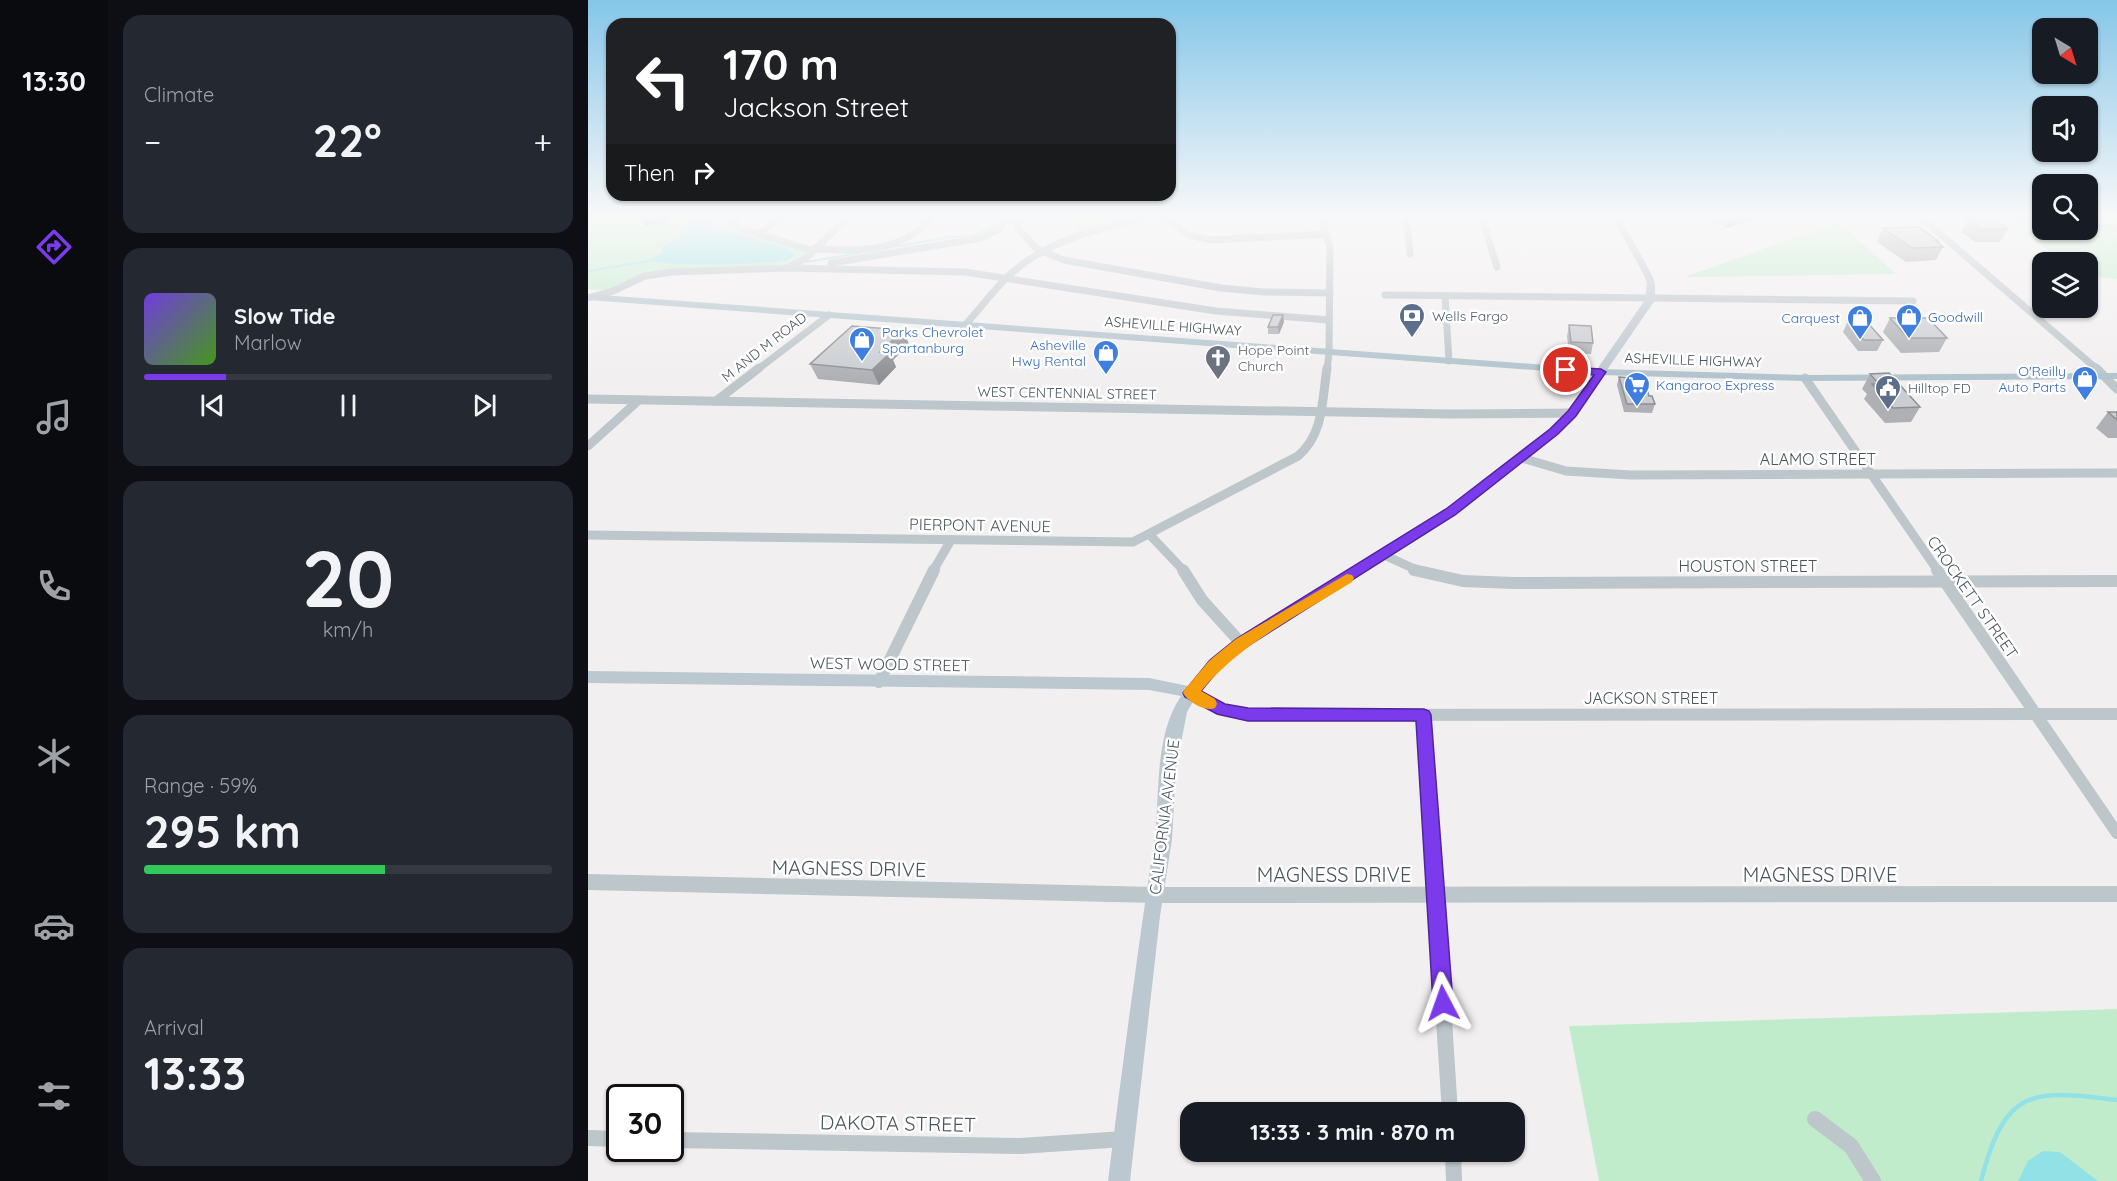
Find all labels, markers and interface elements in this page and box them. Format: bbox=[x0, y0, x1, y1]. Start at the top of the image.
north arrow bbox=[2032, 18, 2098, 84]
map controls bbox=[2032, 18, 2098, 318]
text: 170 m bbox=[723, 38, 839, 91]
icon: left bbox=[624, 42, 702, 120]
text: 13:30 bbox=[22, 64, 86, 98]
text: Climate bbox=[144, 82, 214, 107]
text: Jackson Street bbox=[723, 90, 909, 124]
button: sound bbox=[2032, 96, 2098, 162]
text: 22° bbox=[313, 112, 382, 168]
text: − bbox=[144, 121, 161, 162]
text: + bbox=[533, 121, 552, 162]
icon: right bbox=[687, 156, 720, 189]
text: Then bbox=[624, 159, 675, 187]
button: search bbox=[2032, 174, 2098, 240]
icon: directions bbox=[33, 226, 75, 268]
button: layers bbox=[2032, 252, 2098, 318]
bank icon: Wells Fargo bbox=[1397, 301, 1427, 339]
text: Slow Tide bbox=[234, 302, 335, 330]
shop icon: Goodwill bbox=[1894, 302, 1924, 340]
shop icon: Carquest bbox=[1845, 303, 1875, 341]
place label: Wells Fargo bbox=[1432, 307, 1508, 325]
street label: M AND M ROAD bbox=[718, 308, 810, 386]
place label: Goodwill bbox=[1928, 308, 1983, 326]
place label: Carquest bbox=[1782, 309, 1840, 327]
street label: ASHEVILLE HIGHWAY bbox=[1104, 312, 1242, 340]
place label: Parks Chevrolet Spartanburg bbox=[882, 323, 984, 357]
shop icon: Parks Chevrolet Spartanburg bbox=[847, 325, 877, 363]
text: Marlow bbox=[234, 330, 302, 355]
place label: Asheville Hwy Rental bbox=[1012, 336, 1086, 370]
shop icon: Asheville Hwy Rental bbox=[1091, 338, 1121, 376]
place label: Hope Point Church bbox=[1238, 341, 1309, 375]
church icon: Hope Point Church bbox=[1203, 343, 1233, 381]
pin bbox=[1540, 344, 1591, 395]
street label: ASHEVILLE HIGHWAY bbox=[1624, 349, 1762, 371]
icon: arrive bbox=[1549, 353, 1582, 386]
place label: O'Reilly Auto Parts bbox=[1998, 362, 2066, 396]
shop icon: O'Reilly Auto Parts bbox=[2070, 364, 2100, 402]
supermarket icon: Kangaroo Express bbox=[1622, 370, 1652, 408]
public building icon: Hilltop FD bbox=[1873, 373, 1903, 411]
place label: Kangaroo Express bbox=[1656, 376, 1774, 394]
place label: Hilltop FD bbox=[1908, 379, 1971, 397]
street label: WEST CENTENNIAL STREET bbox=[977, 382, 1157, 404]
icon: previous bbox=[196, 389, 229, 422]
icon: pause bbox=[332, 389, 365, 422]
icon: next bbox=[468, 389, 501, 422]
icon: music bbox=[33, 396, 75, 438]
street label: ALAMO STREET bbox=[1760, 449, 1876, 469]
street label: PIERPONT AVENUE bbox=[909, 514, 1051, 536]
text: 20 bbox=[302, 529, 394, 627]
street label: CROCKETT STREET bbox=[1923, 532, 2023, 662]
street label: HOUSTON STREET bbox=[1679, 556, 1818, 576]
icon: phone bbox=[33, 565, 75, 607]
text: km/h bbox=[323, 617, 373, 642]
street label: WEST WOOD STREET bbox=[810, 653, 971, 675]
street label: JACKSON STREET bbox=[1584, 688, 1719, 708]
icon: climate bbox=[33, 735, 75, 777]
street label: CALIFORNIA AVENUE bbox=[1145, 738, 1183, 896]
text: Range · 59% bbox=[144, 773, 257, 798]
text: 295 km bbox=[144, 803, 301, 859]
street label: MAGNESS DRIVE bbox=[771, 854, 927, 882]
street label: MAGNESS DRIVE bbox=[1257, 862, 1411, 887]
street label: MAGNESS DRIVE bbox=[1743, 862, 1897, 887]
icon: car bbox=[33, 905, 75, 947]
position arrow bbox=[1411, 971, 1475, 1035]
text: Arrival bbox=[144, 1015, 204, 1040]
text: 13:33 bbox=[144, 1045, 246, 1101]
icon: filters bbox=[33, 1075, 75, 1117]
speed limit sign: 30 bbox=[606, 1084, 684, 1162]
street label: DAKOTA STREET bbox=[820, 1109, 976, 1137]
text: 13:33 · 3 min · 870 m bbox=[1250, 1118, 1455, 1146]

